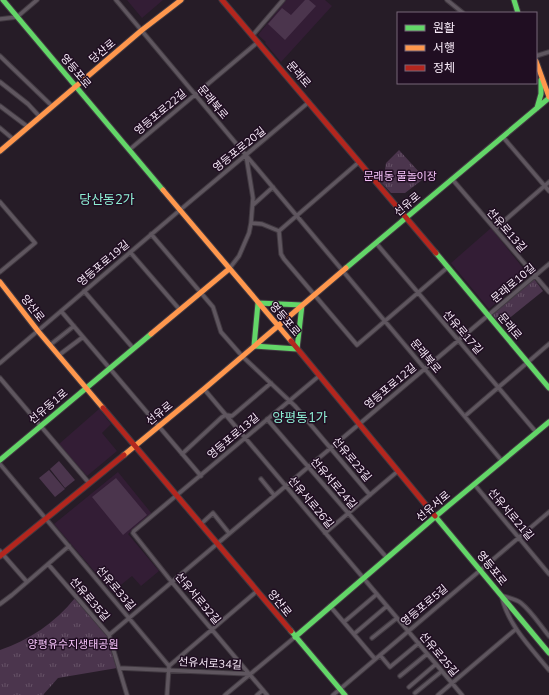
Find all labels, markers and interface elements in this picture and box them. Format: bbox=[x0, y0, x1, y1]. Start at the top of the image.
legend bbox=[397, 12, 537, 84]
text: 원활 bbox=[433, 20, 455, 35]
street label: 당산로 bbox=[86, 36, 118, 66]
text: 서행 bbox=[433, 40, 455, 55]
street label: 영등포로 bbox=[58, 51, 94, 91]
street label: 문래로 bbox=[284, 58, 314, 90]
text: 정체 bbox=[433, 60, 455, 75]
street label: 문래북로 bbox=[195, 82, 231, 122]
street label: 영등포로22길 bbox=[131, 86, 189, 138]
street label: 영등포로20길 bbox=[210, 123, 268, 175]
park label: 문래동 물놀이장 bbox=[363, 169, 437, 183]
street label: 선유로 bbox=[391, 189, 423, 219]
district label: 당산동2가 bbox=[79, 191, 135, 207]
street label: 선유로13길 bbox=[484, 205, 530, 255]
street label: 영등포로19길 bbox=[74, 237, 132, 289]
street label: 문래로10길 bbox=[488, 260, 538, 306]
street label: 양산로 bbox=[18, 292, 48, 324]
street label: 영등포로 bbox=[267, 299, 303, 339]
street label: 선유로17길 bbox=[440, 307, 486, 357]
street label: 문래로 bbox=[495, 310, 525, 342]
street label: 문래북로 bbox=[408, 336, 444, 376]
street label: 영등포로12길 bbox=[361, 360, 419, 412]
street label: 선유동1로 bbox=[25, 386, 71, 426]
street label: 선유로 bbox=[143, 398, 175, 428]
district label: 양평동1가 bbox=[272, 409, 328, 425]
street label: 영등포로13길 bbox=[204, 410, 262, 462]
street label: 선유로23길 bbox=[329, 434, 375, 484]
street label: 선유서로24길 bbox=[308, 454, 360, 512]
street label: 선유서로26길 bbox=[285, 473, 337, 531]
street label: 선유서로21길 bbox=[485, 485, 537, 543]
street label: 선유서로 bbox=[413, 488, 453, 524]
street label: 영등포로 bbox=[474, 548, 510, 588]
street label: 선유로33길 bbox=[93, 563, 139, 613]
street label: 선유서로32길 bbox=[172, 569, 224, 627]
street label: 선유로35길 bbox=[67, 574, 113, 624]
street label: 영등포로5길 bbox=[398, 581, 450, 629]
street label: 양산로 bbox=[265, 587, 295, 619]
street label: 선유로25길 bbox=[416, 629, 462, 679]
park label: 양평유수지생태공원 bbox=[27, 637, 119, 651]
street label: 선유서로34길 bbox=[178, 654, 242, 672]

